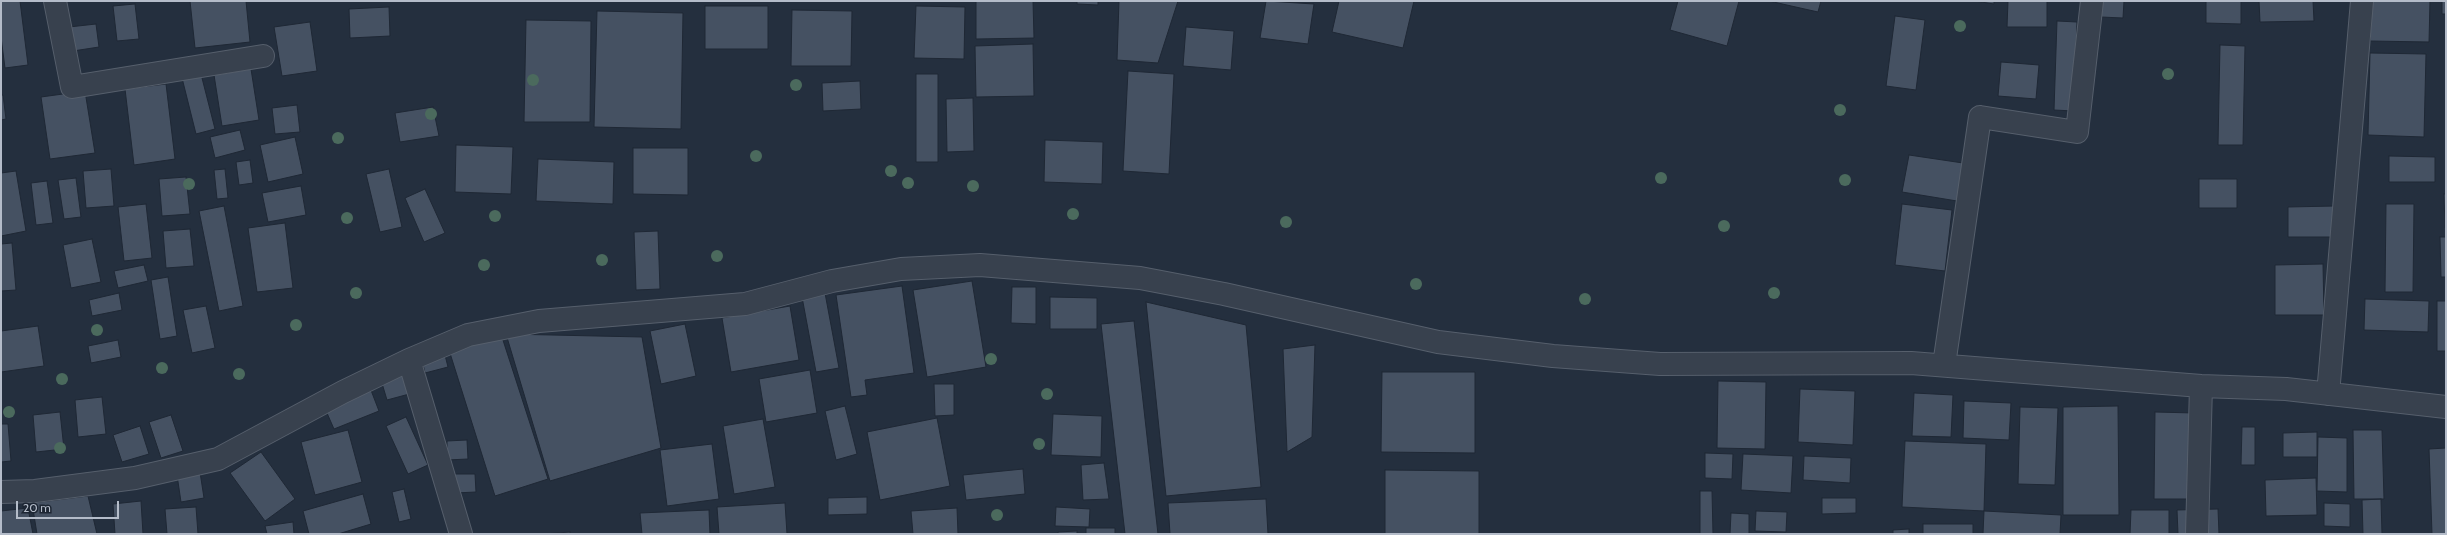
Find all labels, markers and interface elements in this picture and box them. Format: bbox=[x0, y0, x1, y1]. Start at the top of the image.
scale bar bbox=[18, 493, 121, 519]
text: 20 m bbox=[23, 500, 51, 515]

